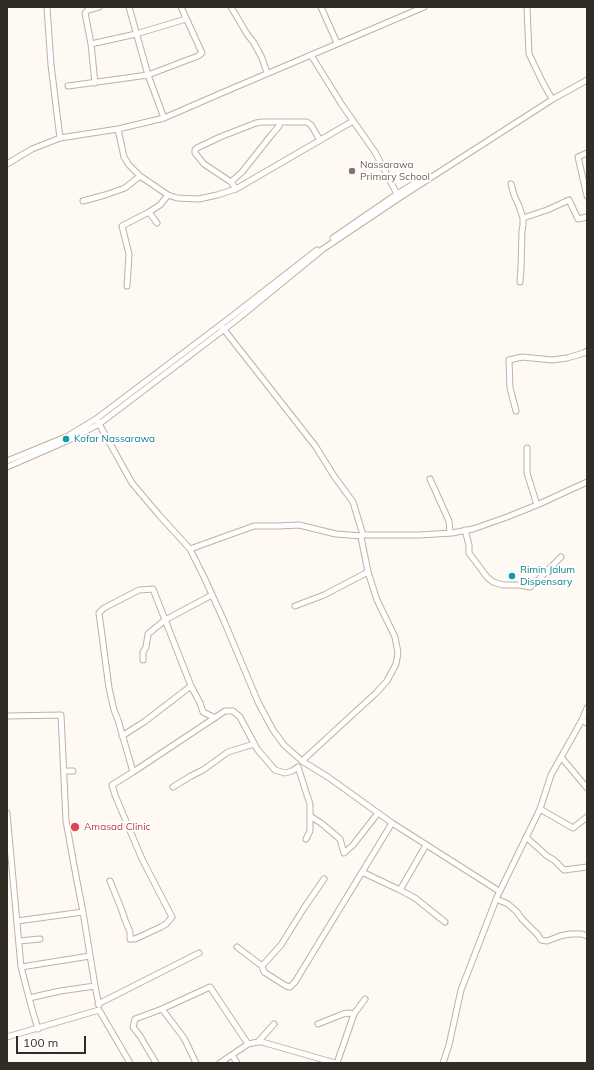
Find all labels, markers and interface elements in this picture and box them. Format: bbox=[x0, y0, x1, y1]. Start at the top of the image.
place label: Nassarawa Primary School bbox=[360, 159, 430, 182]
marker: Nassarawa Primary School bbox=[347, 166, 357, 176]
place label: Kofar Nassarawa bbox=[74, 433, 155, 445]
marker: Kofar Nassarawa bbox=[61, 434, 71, 444]
place label: Rimin Jalum Dispensary bbox=[520, 564, 575, 588]
marker: Rimin Jalum Dispensary bbox=[507, 571, 517, 581]
marker: Amasad Clinic bbox=[69, 821, 81, 833]
place label: Amasad Clinic bbox=[84, 821, 150, 833]
scale bar bbox=[18, 1028, 88, 1054]
text: 100 m bbox=[23, 1035, 58, 1050]

